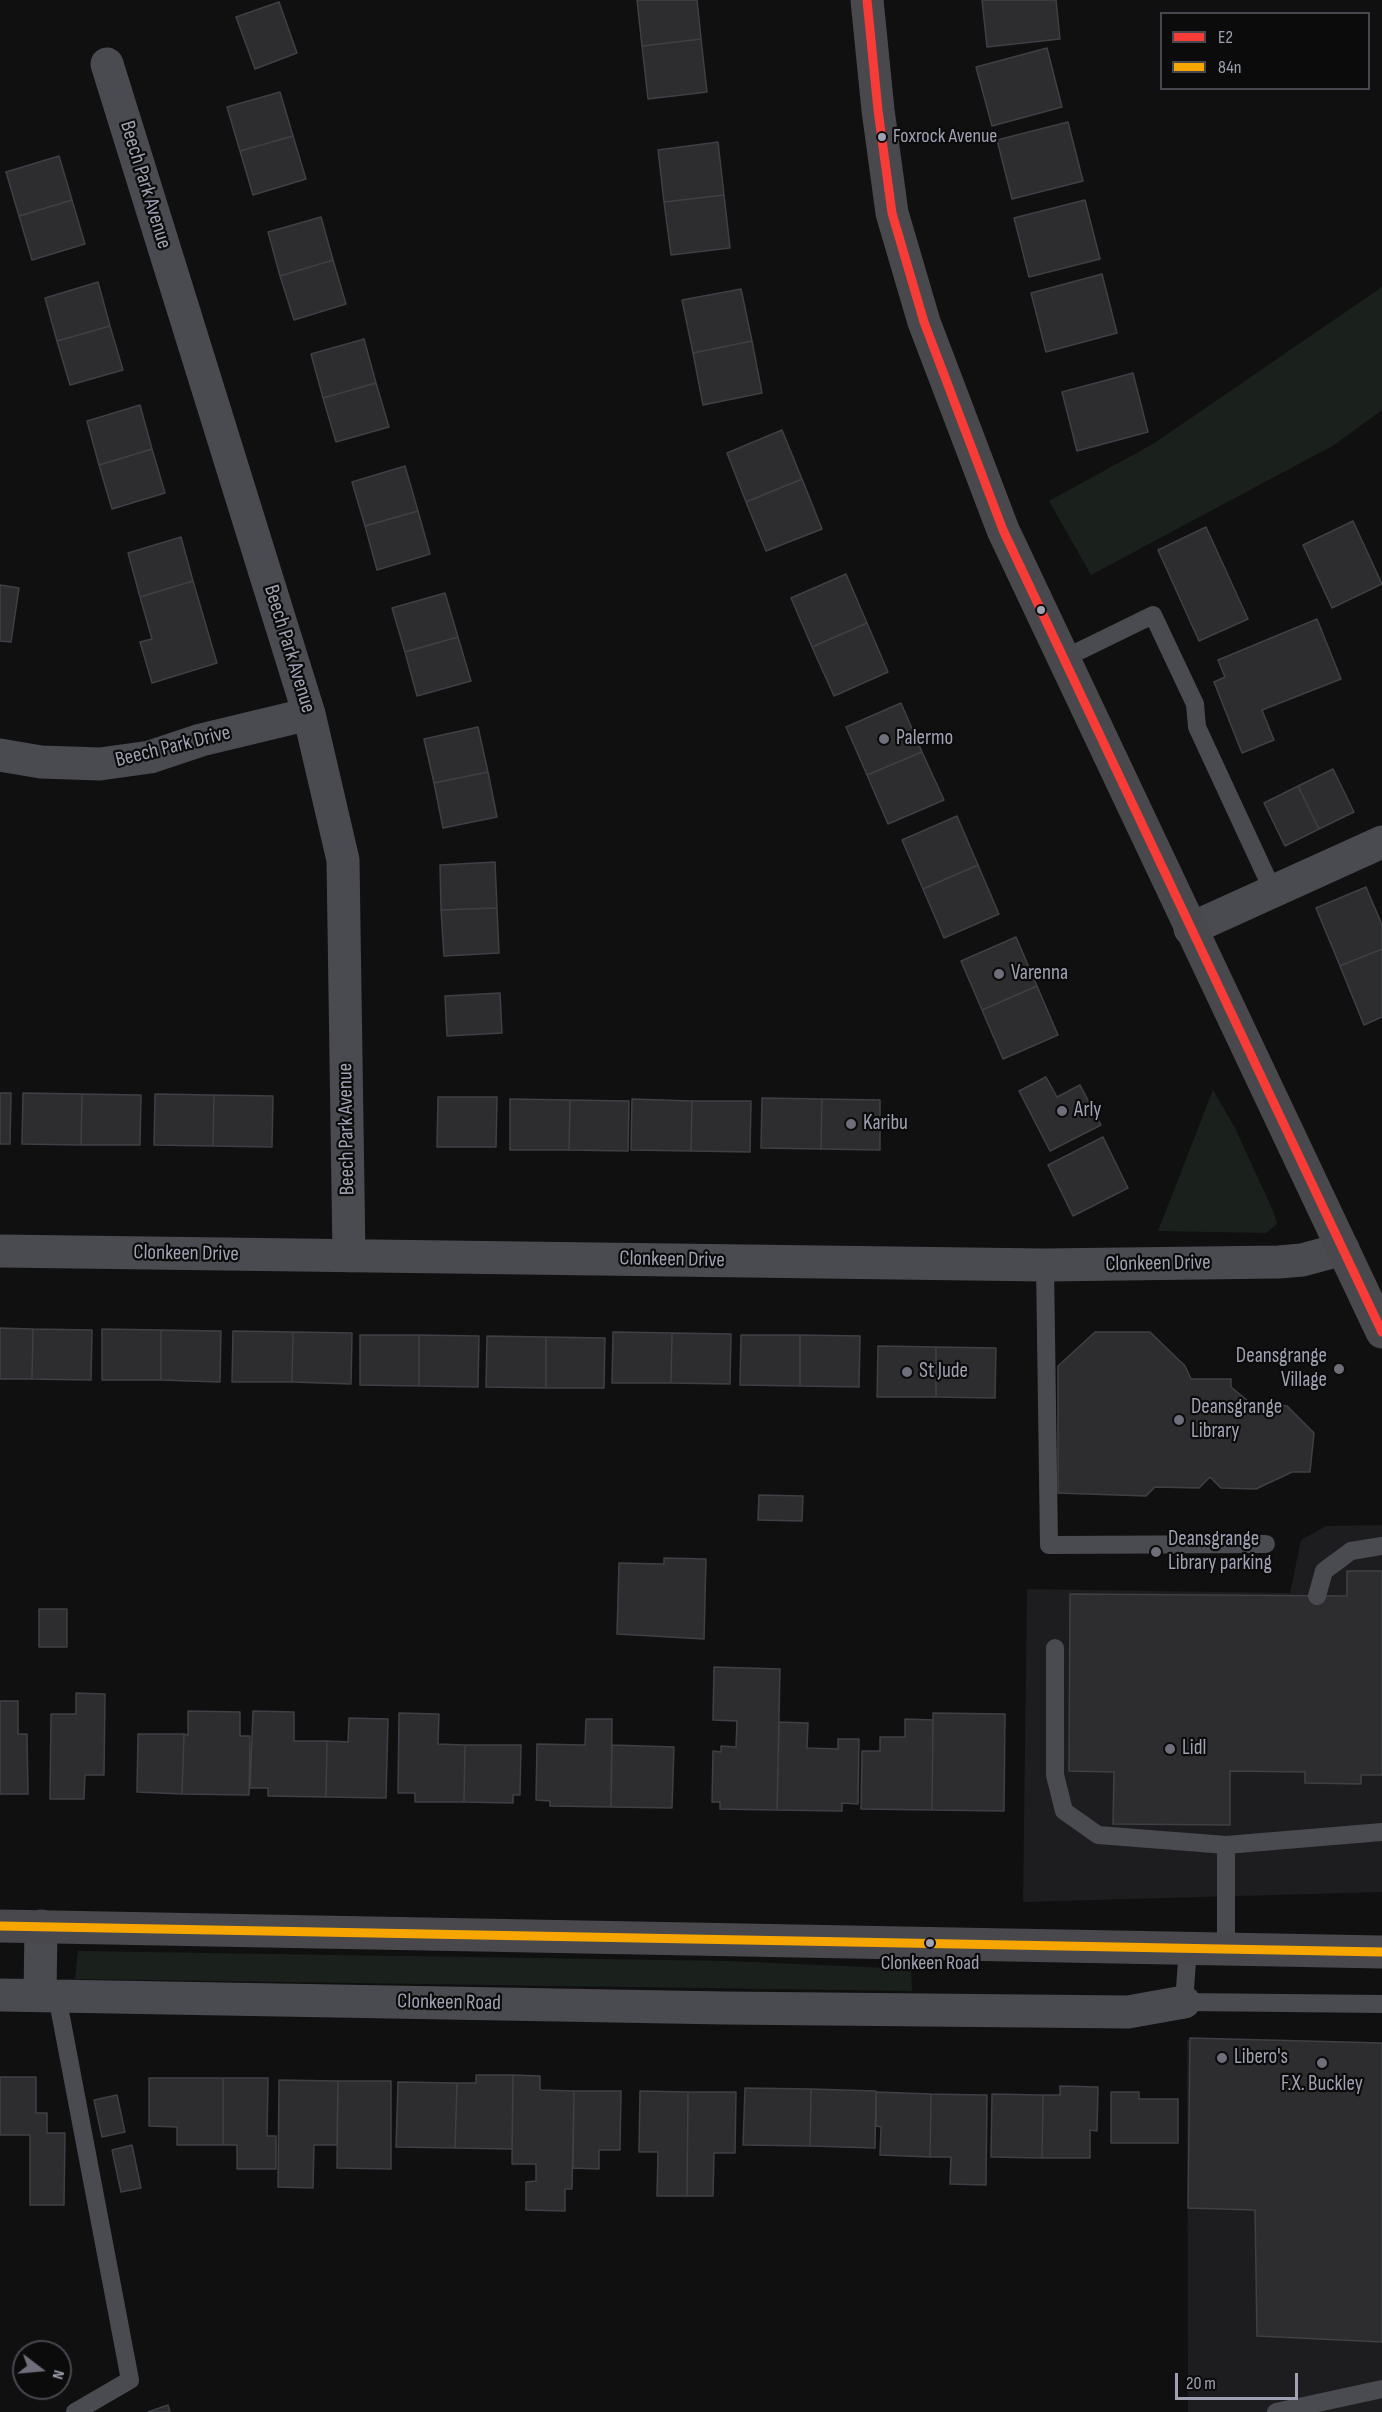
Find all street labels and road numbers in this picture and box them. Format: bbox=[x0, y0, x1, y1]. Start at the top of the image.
street label: Beech Park Avenue bbox=[114, 118, 176, 252]
street label: Beech Park Avenue bbox=[258, 582, 320, 716]
street label: Beech Park Drive bbox=[113, 721, 233, 773]
street label: Beech Park Avenue bbox=[333, 1063, 361, 1195]
street label: Clonkeen Drive bbox=[133, 1240, 239, 1268]
street label: Clonkeen Drive bbox=[619, 1246, 725, 1274]
street label: Clonkeen Drive bbox=[1105, 1250, 1211, 1278]
street label: Clonkeen Road bbox=[397, 1989, 501, 2017]

